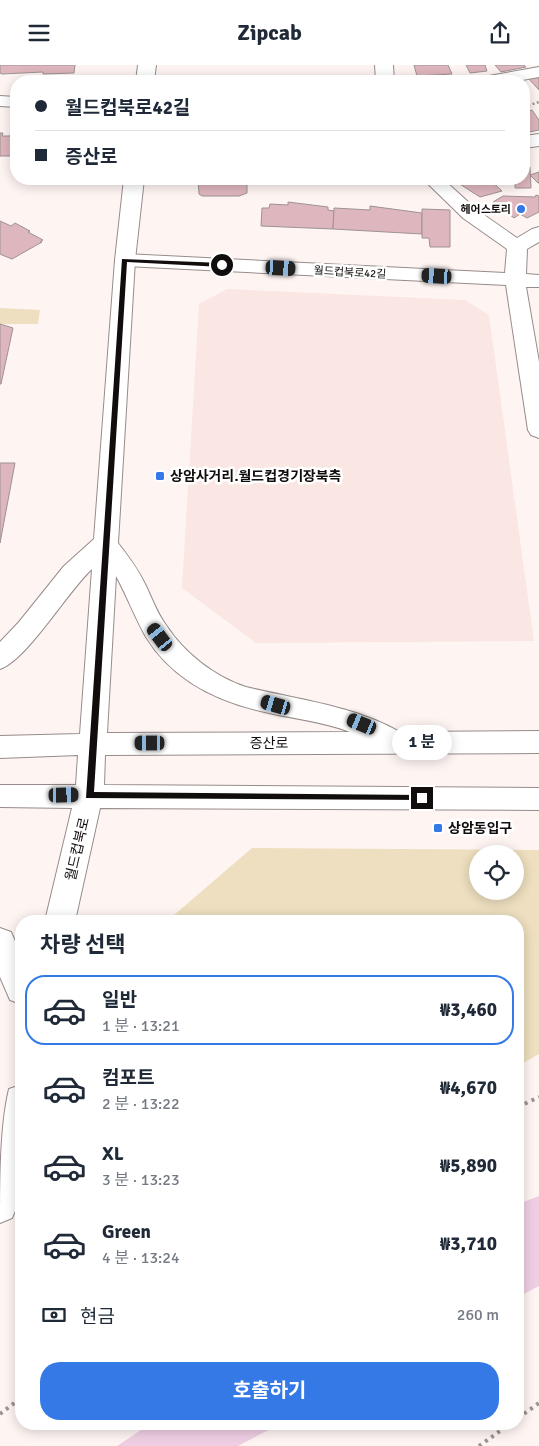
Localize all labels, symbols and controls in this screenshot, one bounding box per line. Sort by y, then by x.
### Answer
icon: menu [25,19,53,47]
text: Zipcab [237,19,302,46]
icon: share [486,19,514,47]
text: 월드컵북로42길 [65,96,190,120]
text: 증산로 [65,145,117,169]
place label: 헤어스토리 [460,203,511,216]
marker: 헤어스토리 [515,203,527,215]
route start [211,254,233,276]
car [265,260,296,276]
street label: 월드컵북로42길 [313,264,387,281]
car [421,268,452,284]
place label: 상암사거리.월드컵경기장북측 [170,468,342,485]
marker: 상암사거리.월드컵경기장북측 [154,470,166,482]
car [144,621,175,653]
car [259,694,292,716]
car [345,711,378,737]
callout: 1 분 [392,725,452,761]
text: 1 분 [409,732,435,752]
street label: 증산로 [250,735,288,752]
car [135,736,165,751]
car [48,787,79,803]
route end [411,787,433,809]
street label: 월드컵북로 [62,816,93,882]
place label: 상암동입구 [448,820,513,837]
marker: 상암동입구 [432,822,444,834]
map controls [469,845,524,900]
button: locate [469,845,524,900]
text: 차량 선택 [40,931,126,958]
icon: car [42,988,87,1033]
text: 일반 [102,988,137,1012]
text: ₩3,460 [440,998,497,1022]
text: 1 분 · 13:21 [102,1016,180,1036]
icon: car [42,1066,87,1111]
text: 컴포트 [102,1066,154,1090]
text: ₩4,670 [440,1076,497,1100]
text: 2 분 · 13:22 [102,1094,180,1114]
text: XL [102,1142,124,1166]
icon: car [42,1144,87,1189]
text: ₩5,890 [440,1154,497,1178]
text: 3 분 · 13:23 [102,1170,180,1190]
text: Green [102,1220,151,1244]
icon: car [42,1222,87,1267]
text: ₩3,710 [440,1232,497,1256]
text: 4 분 · 13:24 [102,1248,180,1268]
icon: cash [40,1301,68,1329]
text: 현금 [80,1305,115,1329]
text: 260 m [457,1305,499,1325]
button: 호출하기 [40,1362,499,1420]

